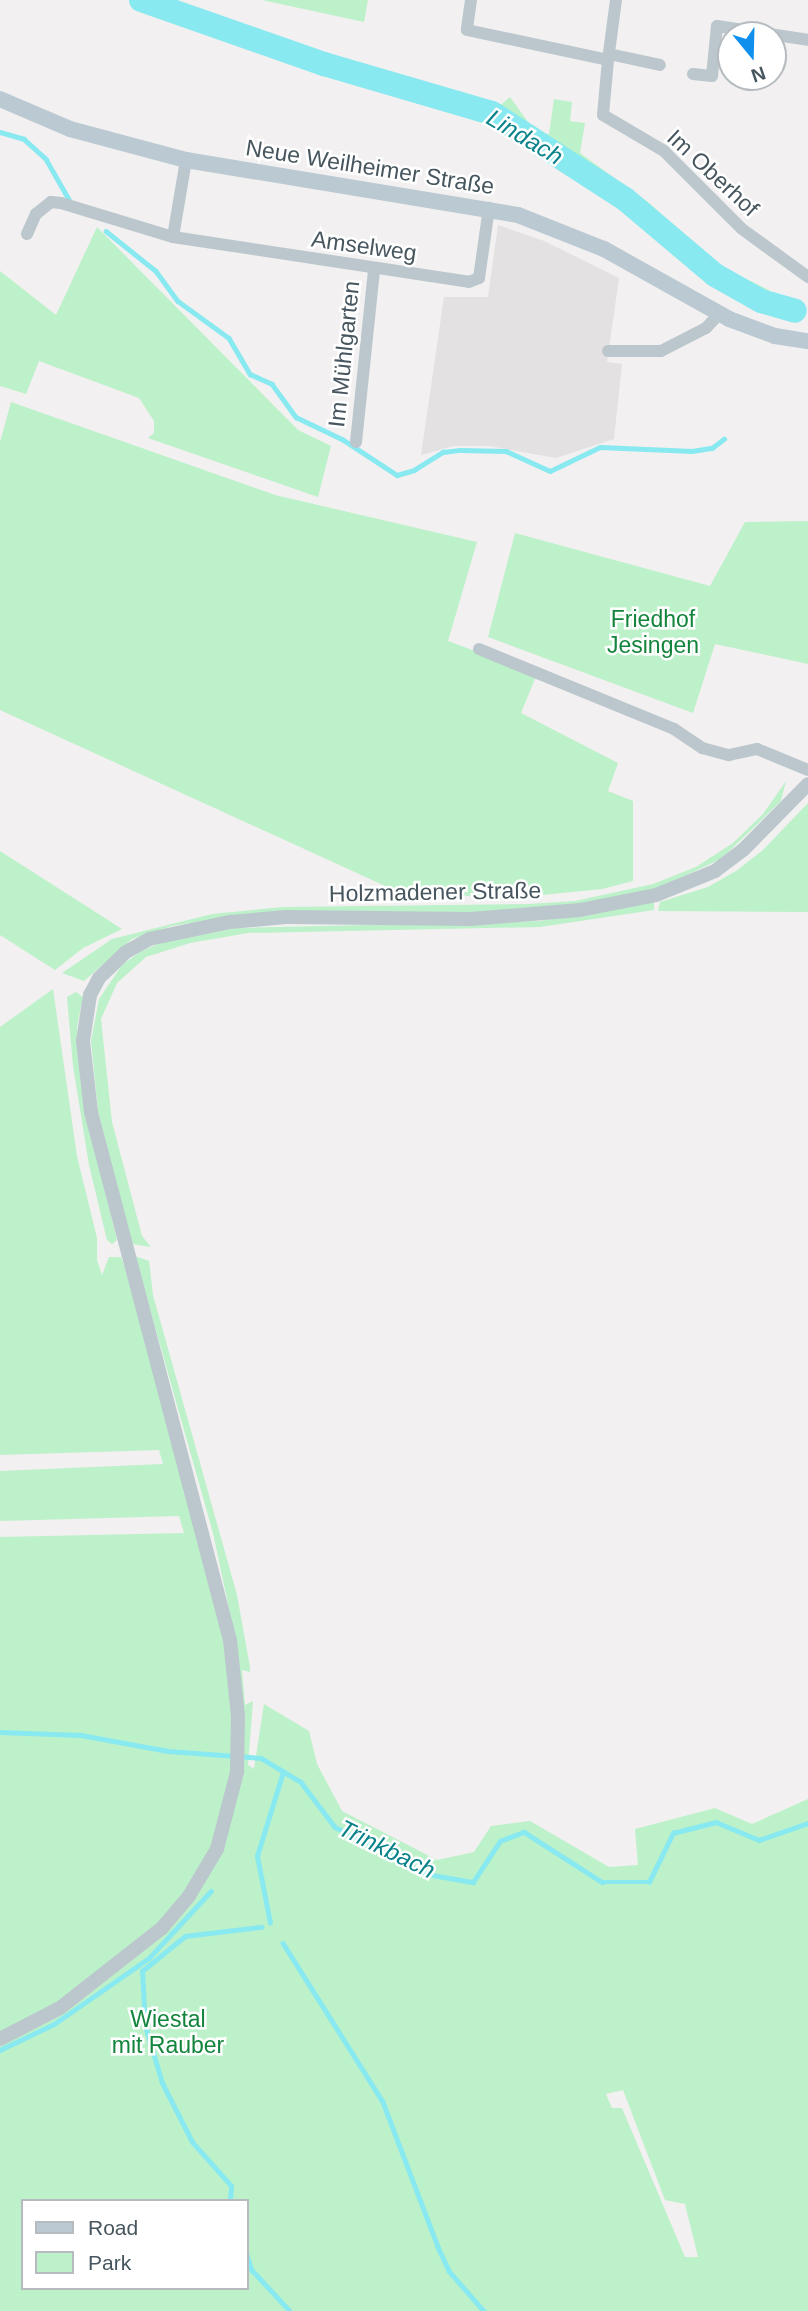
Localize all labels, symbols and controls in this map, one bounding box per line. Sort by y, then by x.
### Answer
north arrow [717,21,787,91]
text: N [748,62,768,87]
water label: Lindach [482,103,568,171]
street label: Im Oberhof [662,124,764,222]
street label: Neue Weilheimer Straße [244,134,496,200]
street label: Amselweg [310,225,418,267]
street label: Im Mühlgarten [323,279,365,429]
park label: Friedhof Jesingen [607,605,699,659]
street label: Holzmadener Straße [329,876,541,908]
water label: Trinkbach [334,1813,440,1885]
park label: Wiestal mit Rauber [112,2005,224,2059]
legend [21,2199,248,2290]
text: Road [88,2216,138,2239]
text: Park [88,2251,131,2274]

